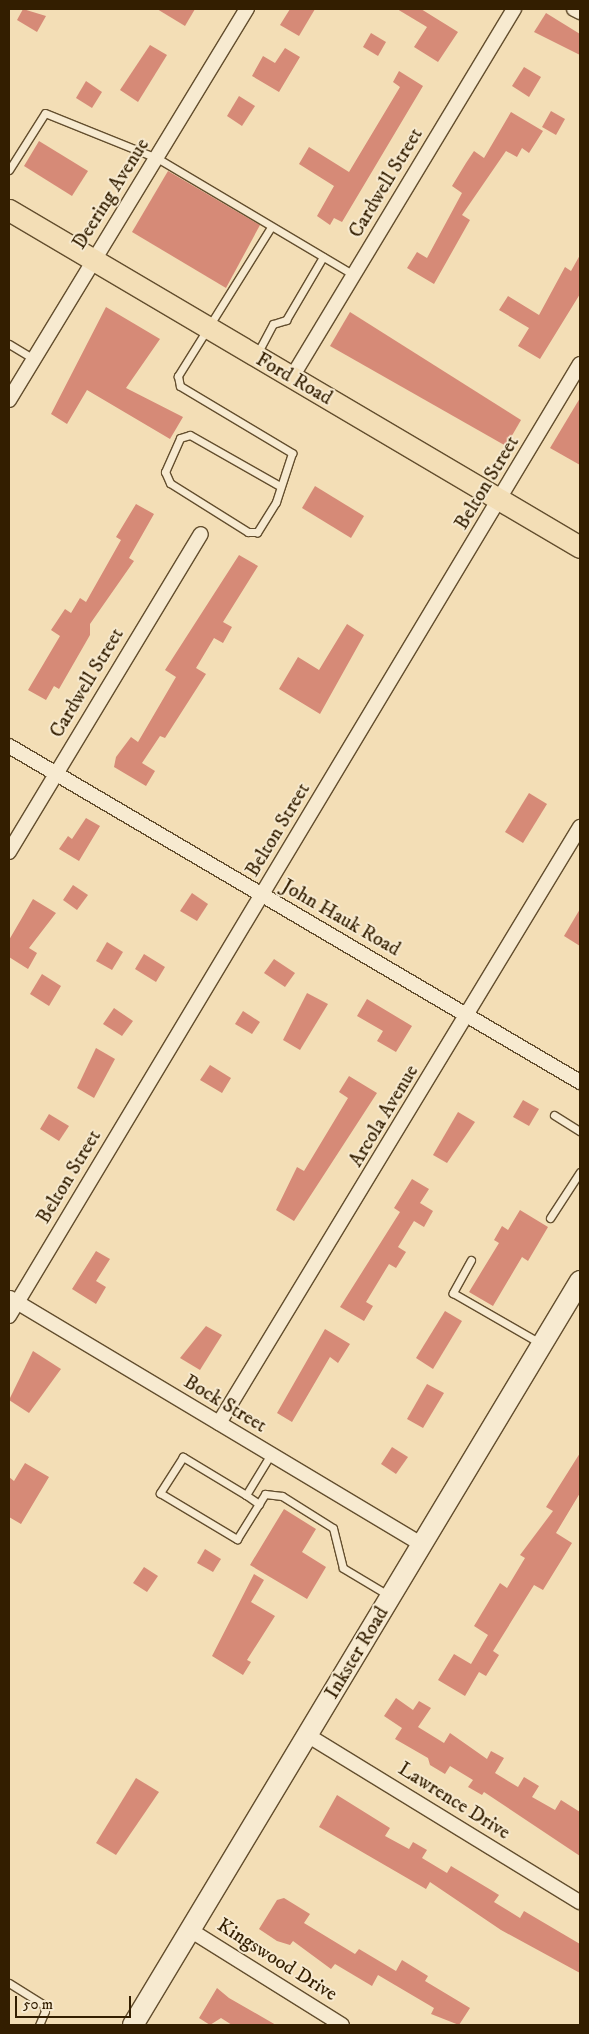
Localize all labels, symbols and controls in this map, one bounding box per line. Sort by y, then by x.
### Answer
street label: Cardwell Street [344,124,428,242]
street label: Deering Avenue [67,134,155,254]
street label: Ford Road [251,348,337,410]
street label: Belton Street [450,432,524,534]
street label: Cardwell Street [45,624,129,742]
street label: Belton Street [241,779,315,881]
street label: John Hauk Road [277,874,405,962]
street label: Arcola Avenue [344,1061,424,1171]
street label: Belton Street [32,1126,106,1228]
street label: Bock Street [179,1370,271,1438]
street label: Inkster Road [320,1603,394,1703]
street label: Lawrence Drive [394,1757,514,1845]
street label: Kingswood Drive [213,1914,341,2006]
scale bar [18,1986,134,2018]
text: 50 m [23,1995,53,2014]

